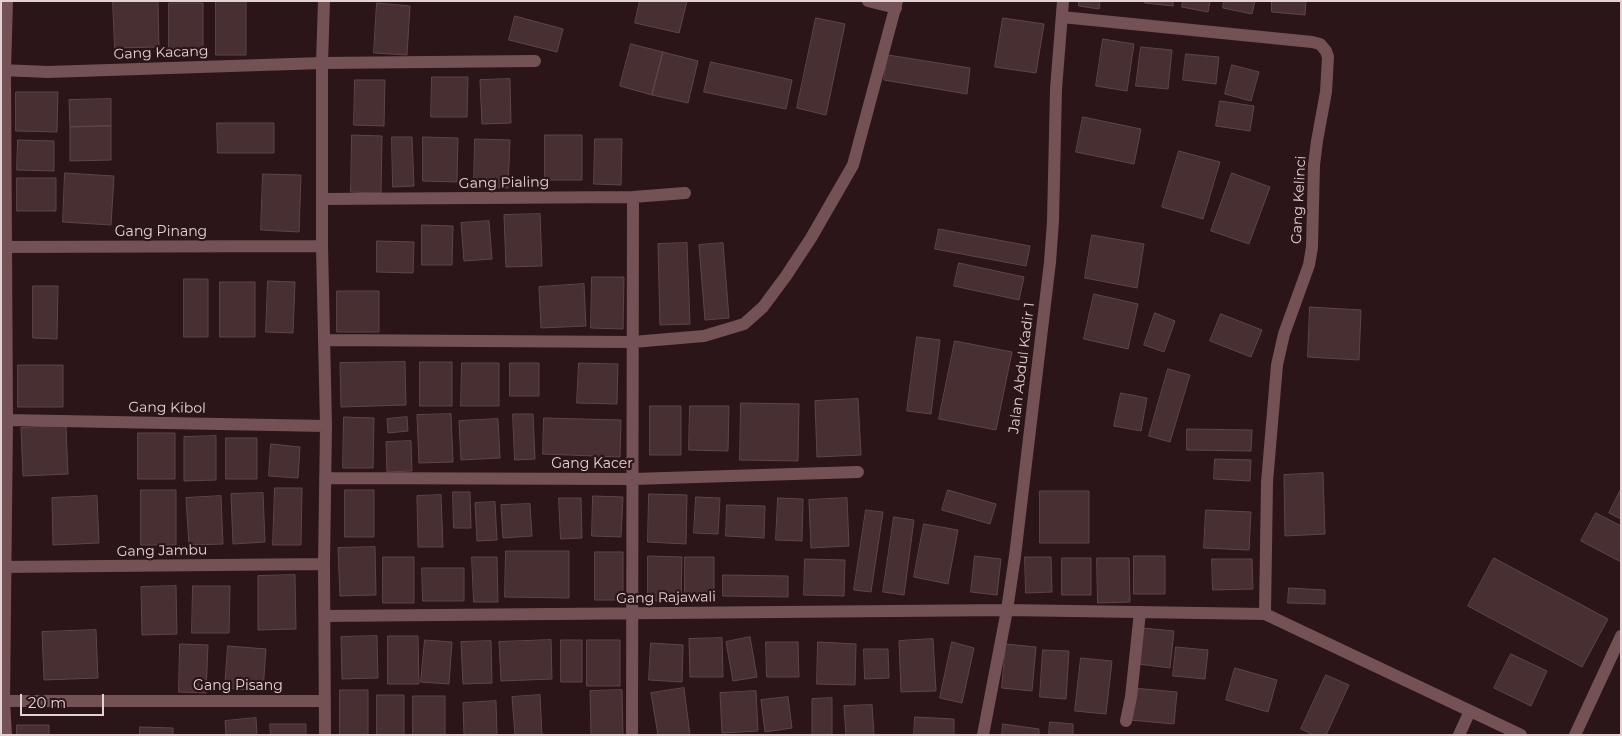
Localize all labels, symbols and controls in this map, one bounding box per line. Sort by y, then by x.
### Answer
street label: Gang Kacang [113,43,209,63]
street label: Gang Kelinci [1288,155,1310,245]
street label: Gang Pialing [459,174,549,192]
street label: Gang Pinang [115,224,207,240]
street label: Jalan Abdul Kadir 1 [1006,302,1038,434]
street label: Gang Kibol [128,399,206,417]
street label: Gang Kacer [551,456,633,472]
street label: Gang Jambu [116,542,208,560]
street label: Gang Rajawali [616,589,716,607]
street label: Gang Pisang [193,678,283,694]
scale bar [22,684,106,716]
text: 20 m [28,693,66,712]

